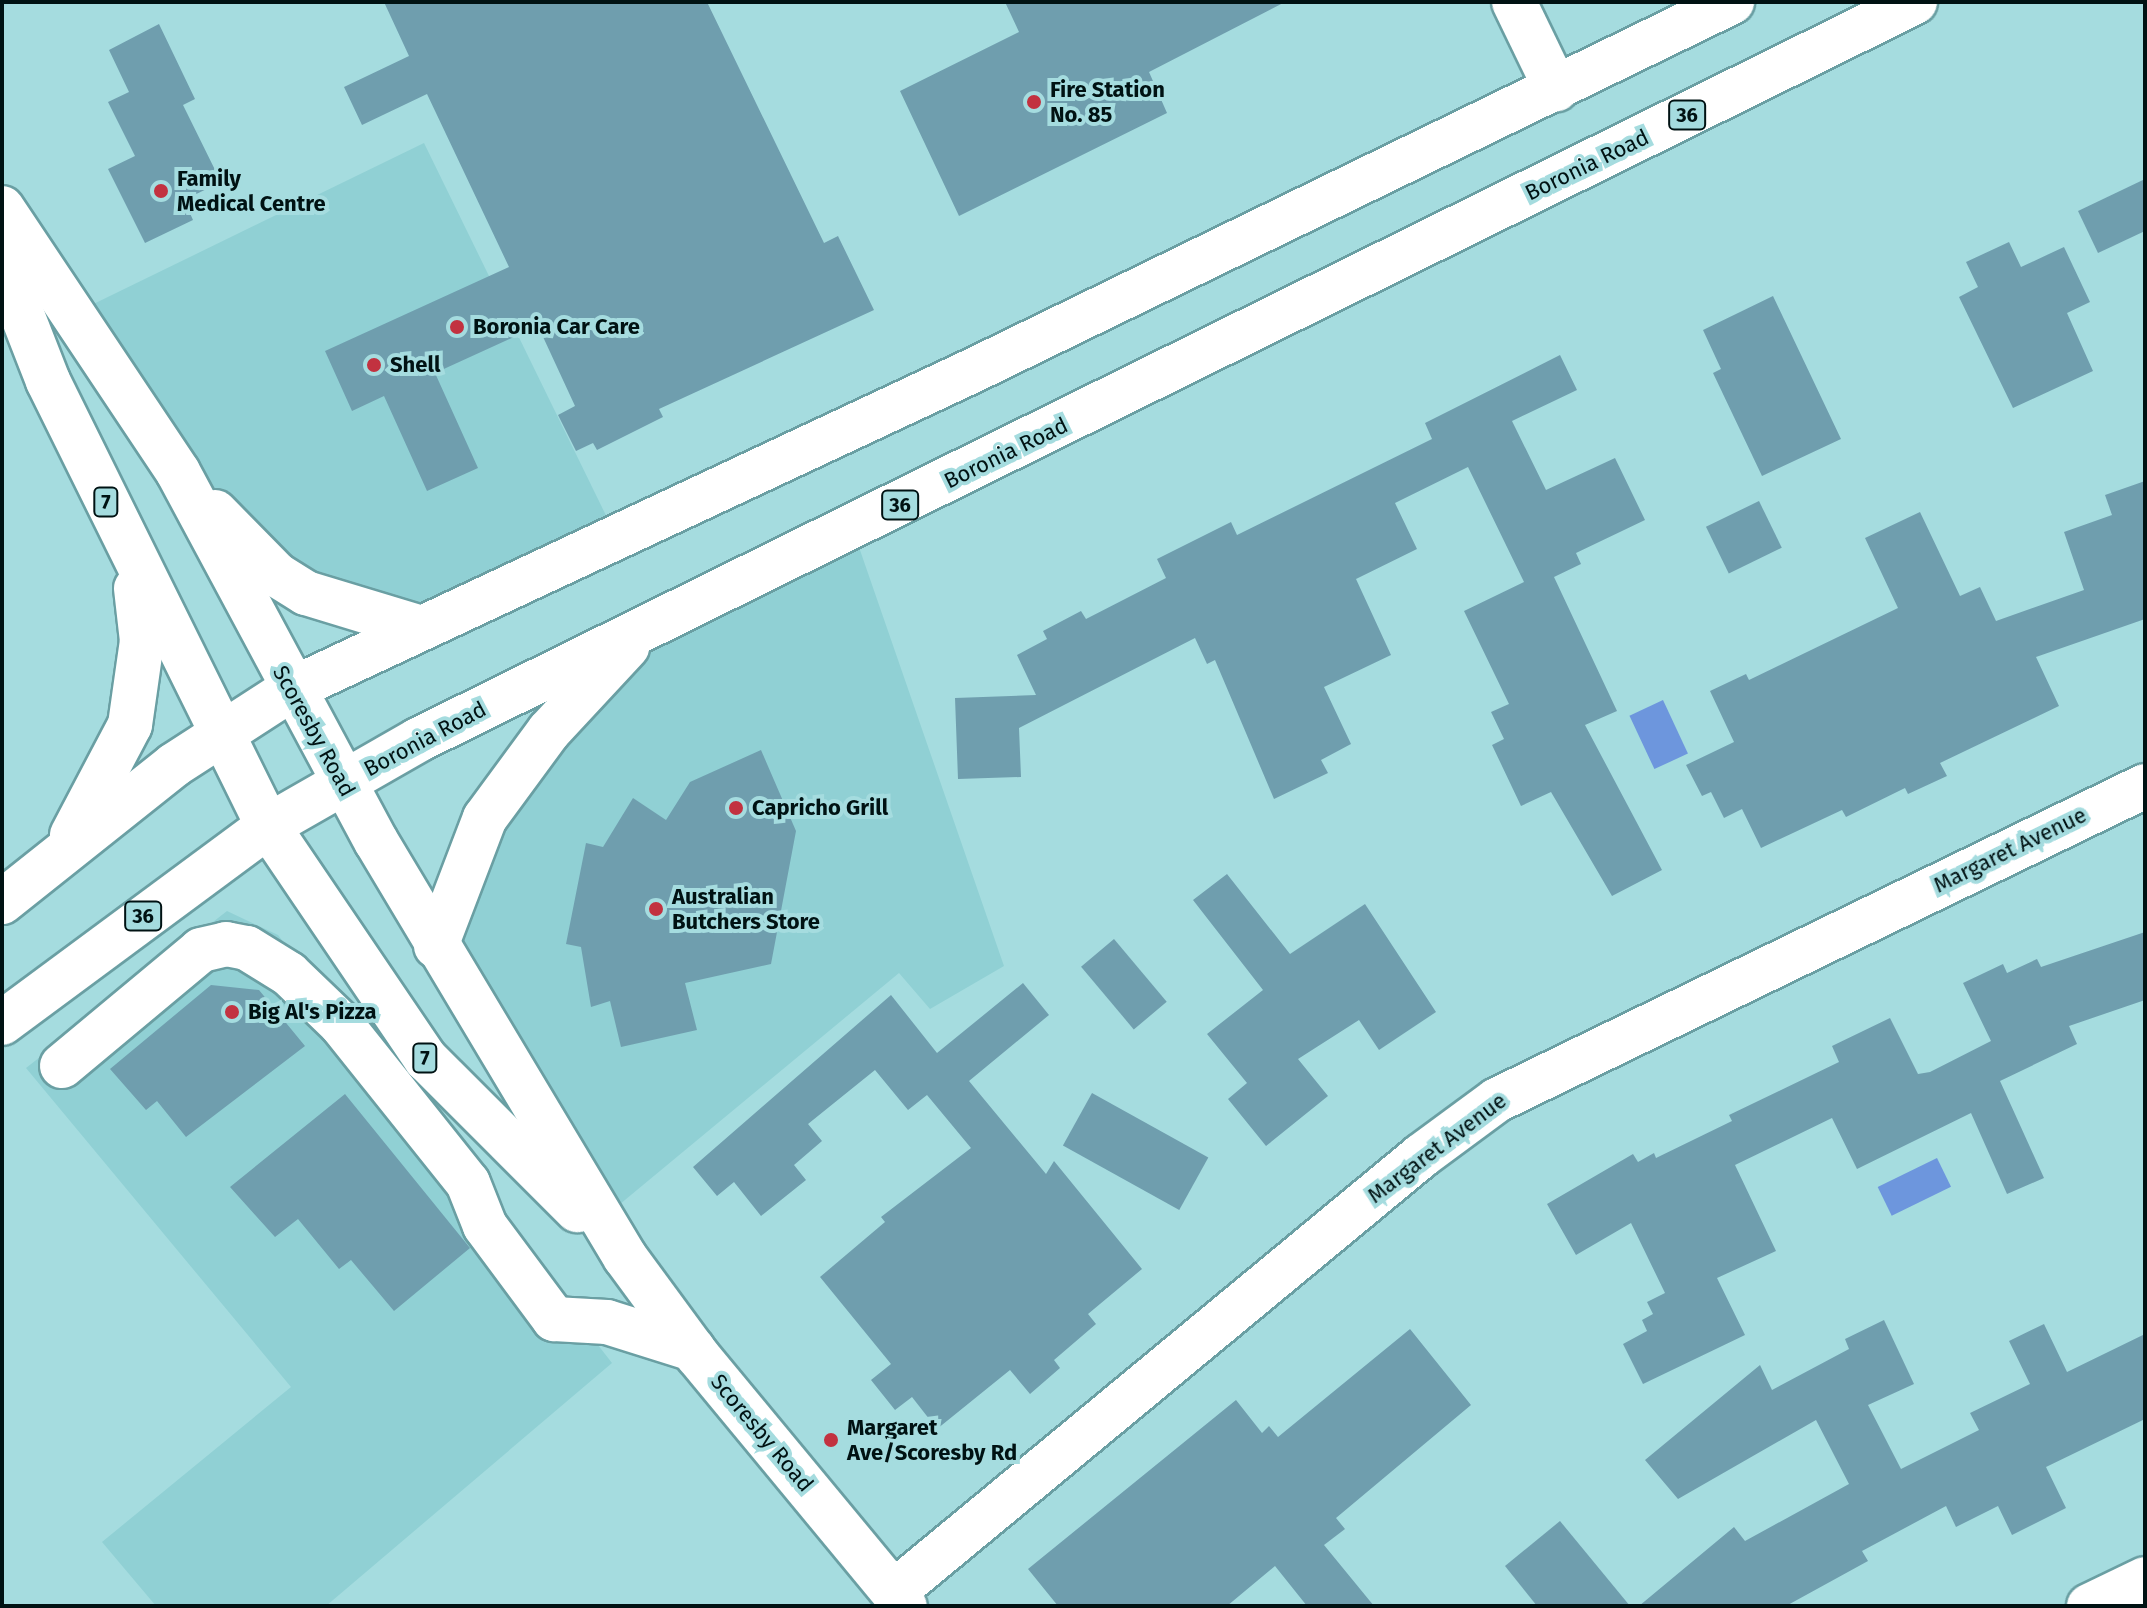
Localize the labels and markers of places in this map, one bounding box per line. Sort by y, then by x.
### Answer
place label: Fire Station No. 85 [1050,76,1165,128]
marker: Fire Station No. 85 [1025,93,1043,111]
place label: Family Medical Centre [177,165,326,216]
marker: Family Medical Centre [152,182,170,200]
place label: Boronia Car Care [473,314,640,340]
marker: Boronia Car Care [448,318,466,336]
place label: Shell [390,352,440,378]
marker: Shell [365,356,383,374]
place label: Capricho Grill [752,795,888,821]
marker: Capricho Grill [727,799,745,817]
place label: Australian Butchers Store [672,883,820,934]
marker: Australian Butchers Store [647,900,665,918]
place label: Big Al's Pizza [248,999,376,1025]
marker: Big Al's Pizza [223,1003,241,1021]
place label: Margaret Ave/Scoresby Rd [847,1414,1017,1466]
marker: Margaret Ave/Scoresby Rd [822,1431,840,1449]

